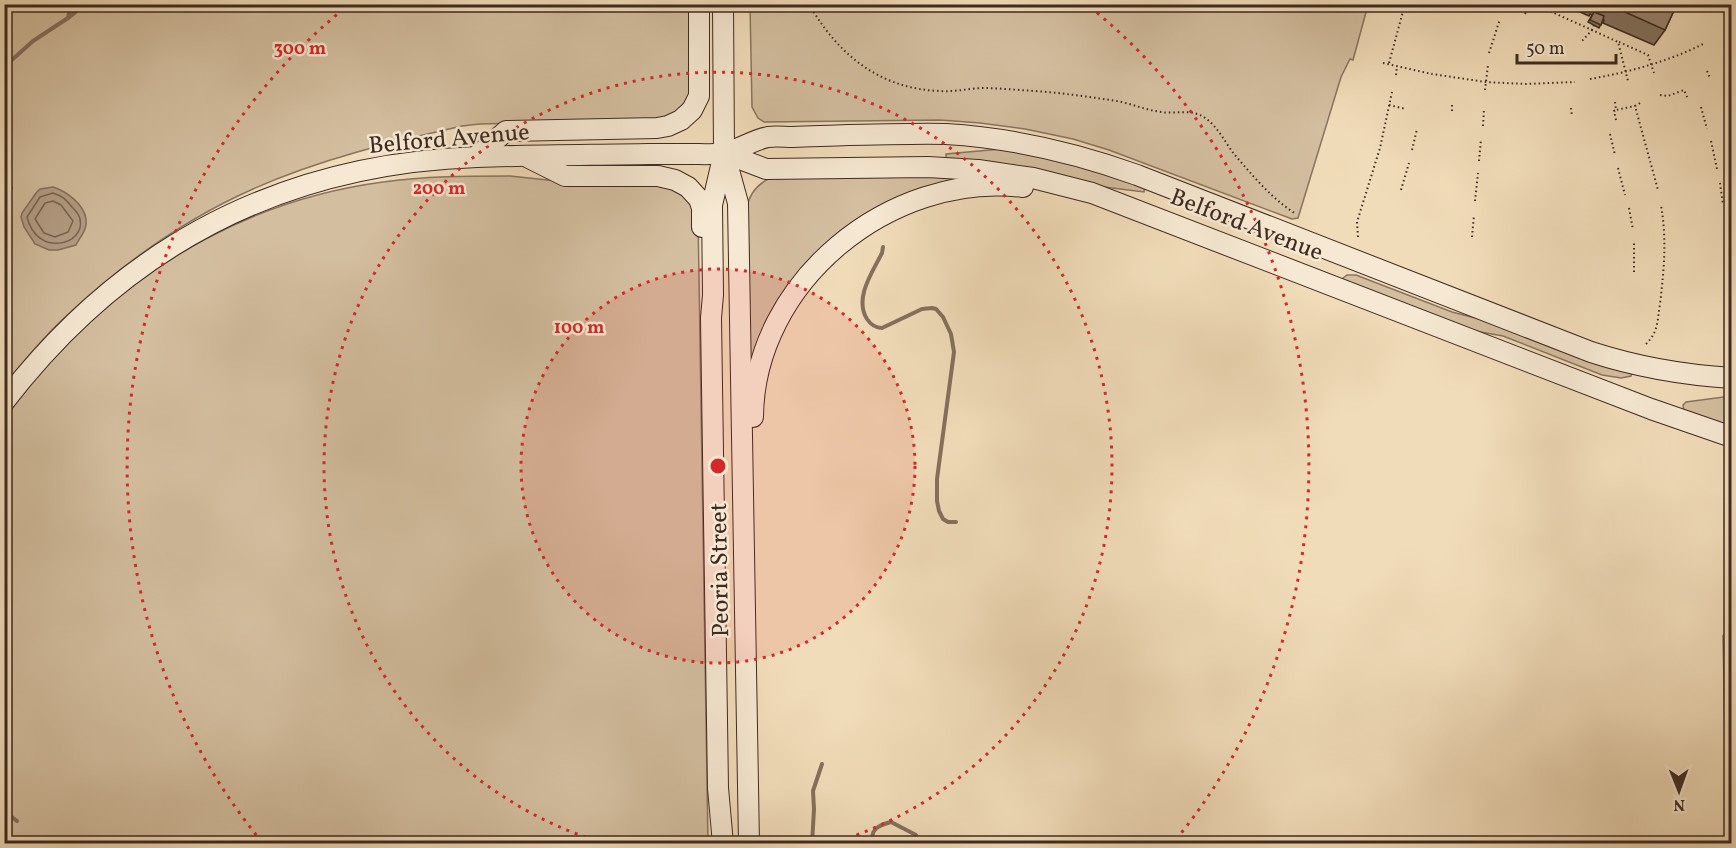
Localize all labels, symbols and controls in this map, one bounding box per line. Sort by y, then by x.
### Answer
scale bar [1517,27,1616,65]
text: 300 m [274,37,326,62]
text: 50 m [1526,37,1565,62]
street label: Belford Avenue [367,116,531,164]
text: 200 m [413,177,465,202]
street label: Belford Avenue [1165,181,1328,271]
text: 100 m [554,316,604,341]
centre of rings [708,456,728,476]
street label: Peoria Street [703,502,739,638]
north arrow [1649,761,1709,821]
text: N [1673,793,1685,815]

